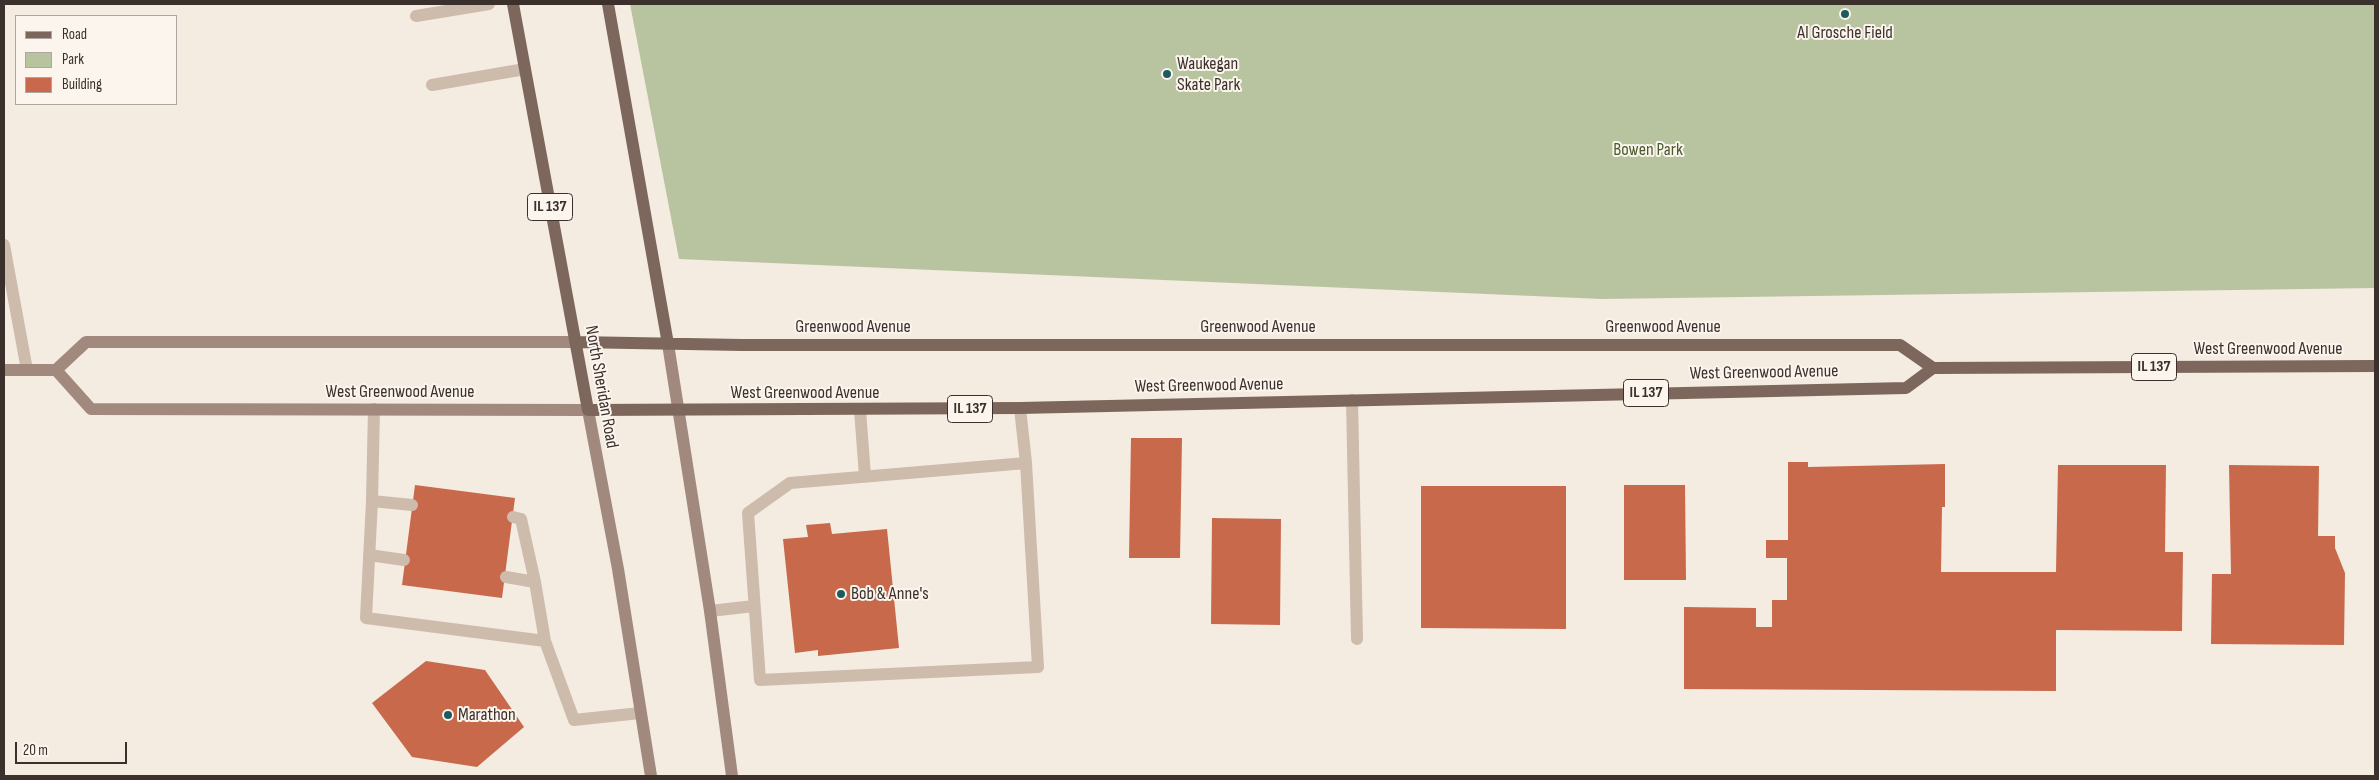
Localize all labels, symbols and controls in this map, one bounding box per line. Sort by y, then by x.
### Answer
marker: Al Grosche Field [1839,8,1851,20]
legend [15,15,178,105]
place label: Al Grosche Field [1797,22,1893,44]
text: Road [62,25,87,44]
text: Park [62,50,84,69]
place label: Waukegan Skate Park [1177,53,1240,96]
marker: Waukegan Skate Park [1161,68,1173,80]
text: Building [62,75,102,94]
park label: Bowen Park [1613,139,1683,161]
road number: IL 137 [528,193,572,220]
street label: Greenwood Avenue [795,316,911,338]
street label: Greenwood Avenue [1200,316,1316,338]
street label: Greenwood Avenue [1605,316,1721,338]
street label: North Sheridan Road [580,324,622,450]
street label: West Greenwood Avenue [2194,338,2342,360]
road number: IL 137 [2132,354,2176,381]
street label: West Greenwood Avenue [1689,361,1839,385]
street label: West Greenwood Avenue [1134,374,1284,398]
road number: IL 137 [1624,379,1668,406]
street label: West Greenwood Avenue [326,381,474,403]
street label: West Greenwood Avenue [731,382,879,404]
road number: IL 137 [948,396,992,422]
place label: Bob & Anne's [851,583,929,605]
marker: Bob & Anne's [835,588,847,600]
place label: Marathon [458,704,516,726]
marker: Marathon [442,709,454,721]
scale bar [18,732,130,764]
text: 20 m [23,741,48,760]

